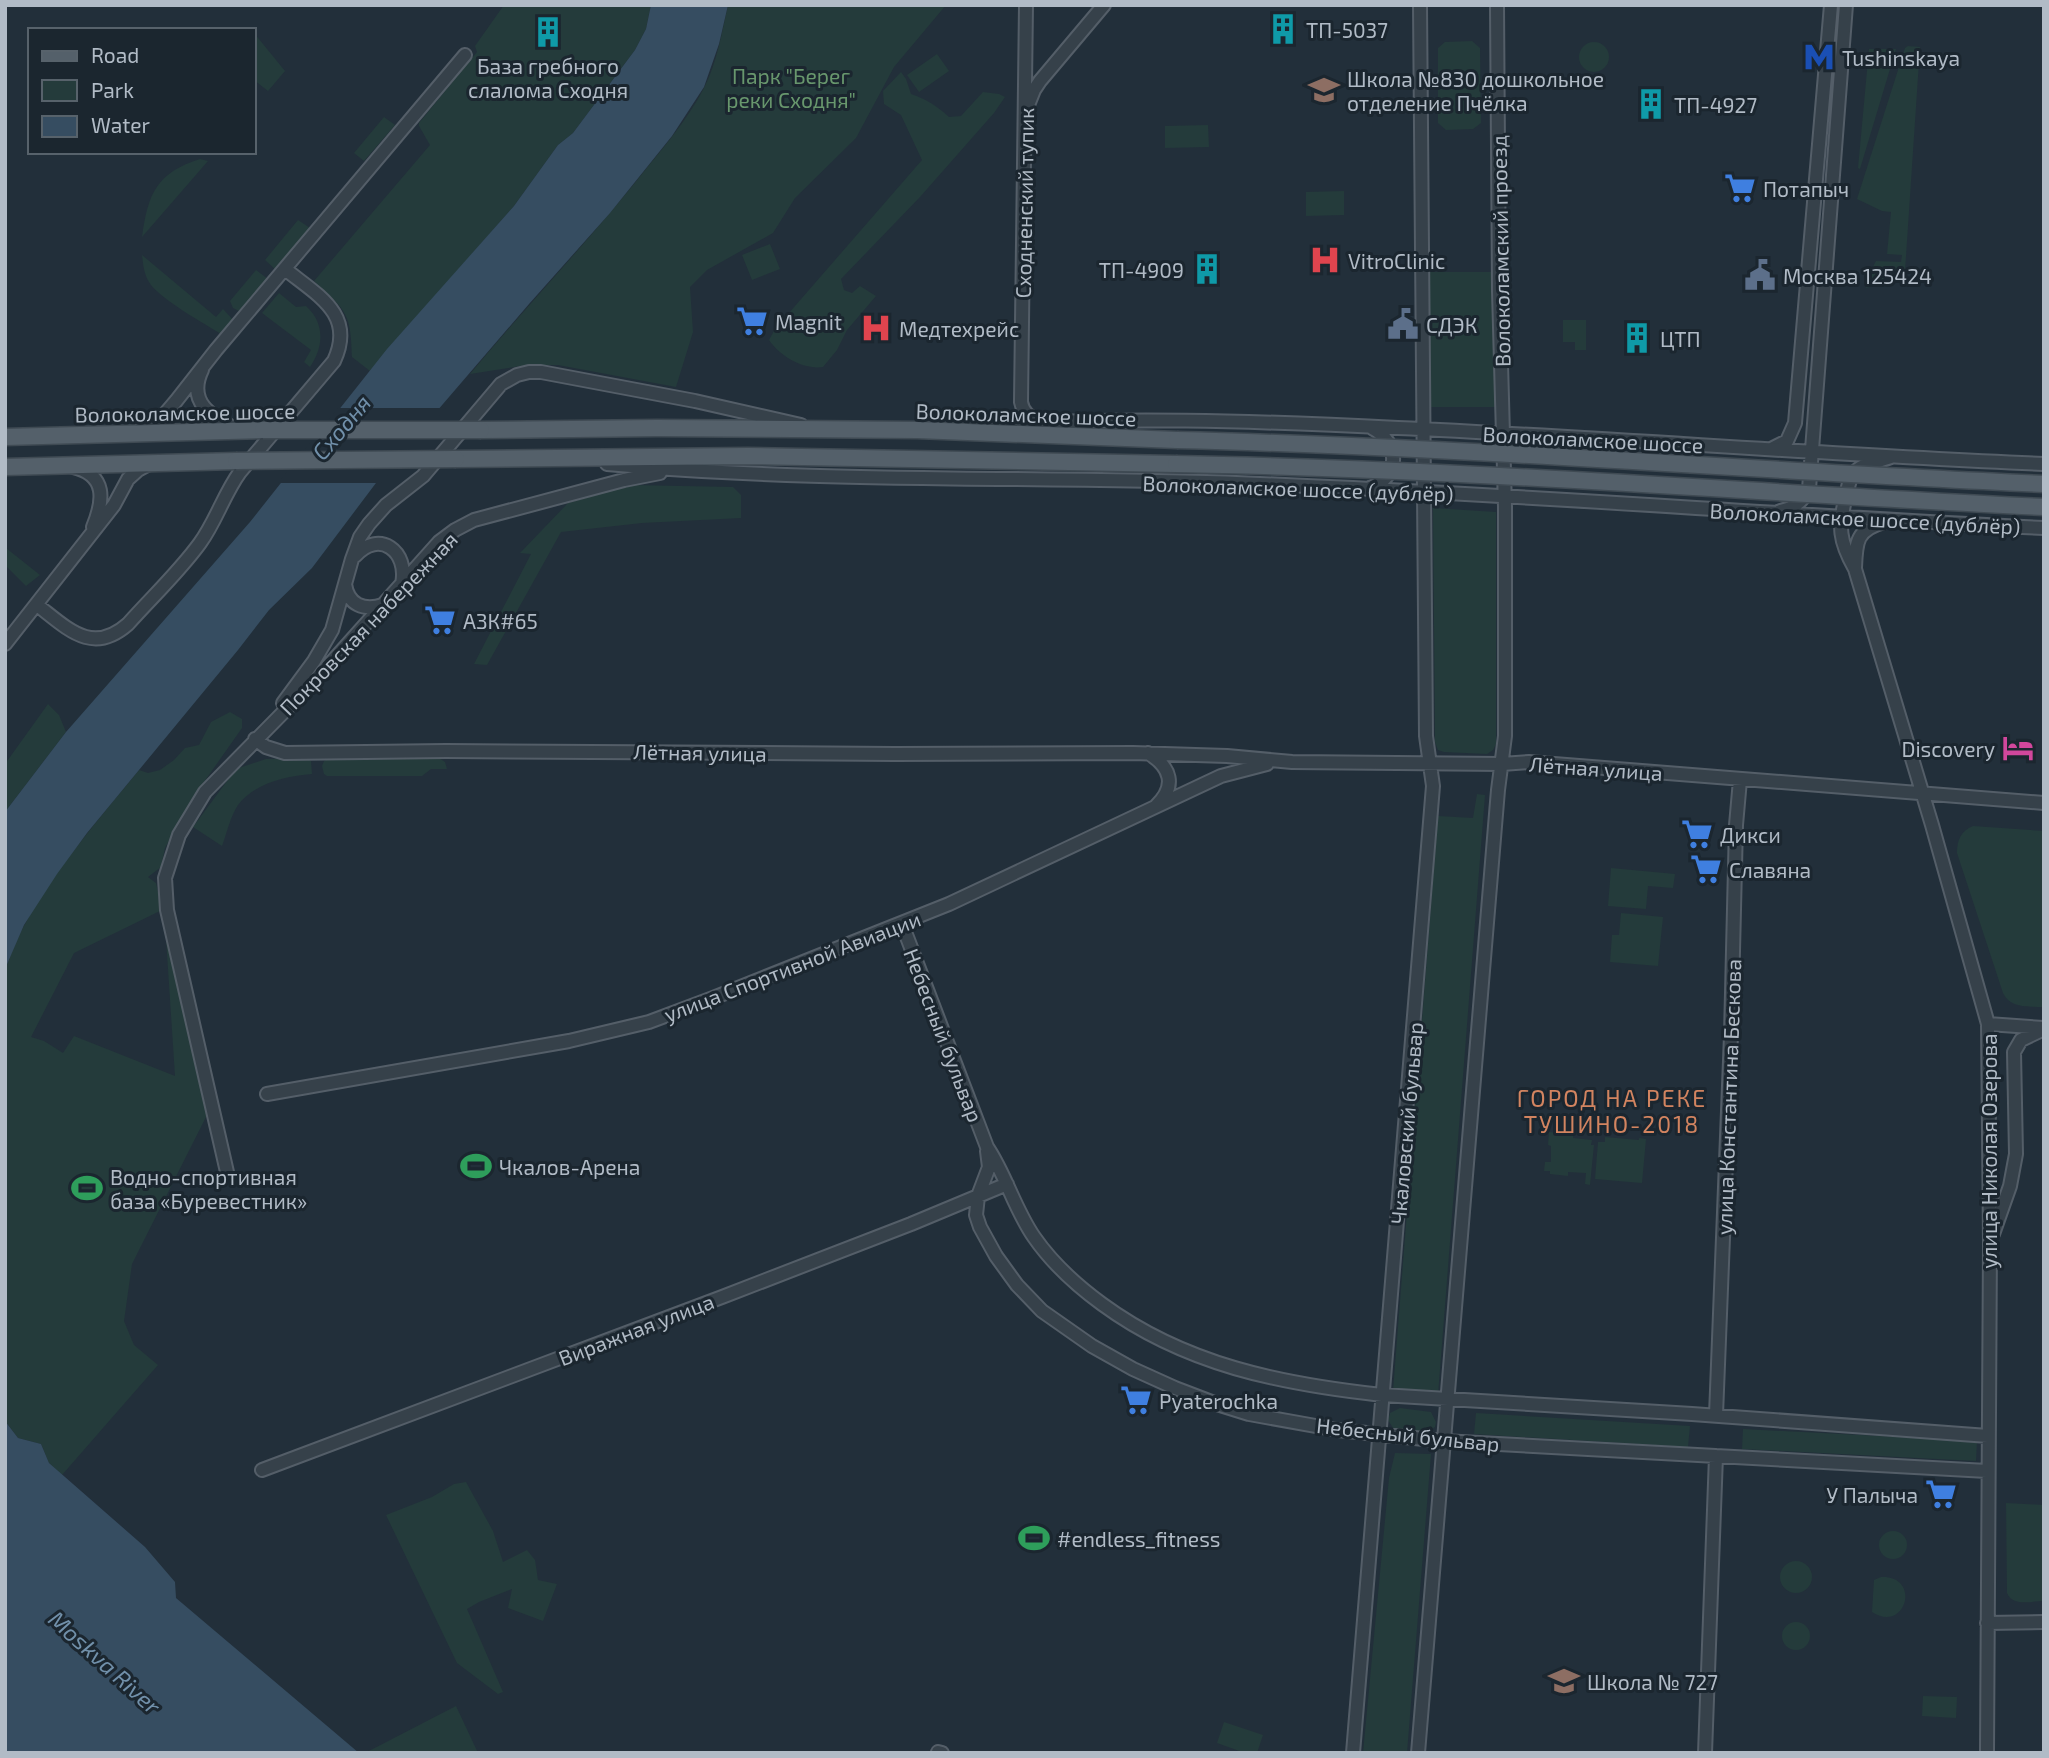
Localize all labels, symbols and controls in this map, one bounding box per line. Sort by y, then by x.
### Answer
building icon: ТП-5037 [1266,12,1300,46]
building icon: База гребного слалома Сходня [531,15,565,49]
place label: ТП-5037 [1306,17,1388,42]
legend [28,28,256,154]
metro station icon: Tushinskaya [1802,40,1836,74]
text: Road [91,42,139,67]
place label: Tushinskaya [1842,45,1960,70]
place label: База гребного слалома Сходня [468,53,628,102]
park label: Парк "Берег реки Сходня" [726,63,856,112]
place label: Школа №830 дошкольное отделение Пчёлка [1347,66,1604,115]
school or university icon: Школа №830 дошкольное отделение Пчёлка [1307,73,1341,107]
text: Park [91,77,134,102]
building icon: ТП-4927 [1634,87,1668,121]
place label: ТП-4927 [1674,92,1757,117]
street label: Сходненский тупик [1010,107,1039,299]
text: Water [91,112,150,137]
street label: Волоколамский проезд [1485,135,1515,367]
supermarket icon: Потапыч [1723,171,1757,205]
place label: Потапыч [1763,176,1849,201]
hospital icon: VitroClinic [1308,243,1342,277]
place label: VitroClinic [1348,248,1445,273]
building icon: ТП-4909 [1190,252,1224,286]
place label: ТП-4909 [1099,257,1184,282]
public building icon: Москва 125424 [1743,258,1777,292]
place label: Москва 125424 [1783,263,1932,288]
supermarket icon: Magnit [735,304,769,338]
public building icon: СДЭК [1386,307,1420,341]
place label: Magnit [775,309,842,334]
hospital icon: Медтехрейс [859,311,893,345]
place label: СДЭК [1426,312,1477,337]
place label: Медтехрейс [899,316,1019,341]
building icon: ЦТП [1620,321,1654,355]
place label: ЦТП [1660,326,1701,351]
water label: Сходня [306,389,376,465]
street label: Волоколамское шоссе [74,398,296,426]
street label: Волоколамское шоссе [915,398,1137,430]
street label: Волоколамское шоссе [1482,421,1704,457]
street label: Волоколамское шоссе (дублёр) [1142,470,1454,507]
street label: Волоколамское шоссе (дублёр) [1709,497,2021,540]
street label: Покровская набережная [274,526,462,720]
supermarket icon: АЗК#65 [423,603,457,637]
place label: АЗК#65 [463,608,538,633]
hotel icon: Discovery [2001,731,2035,765]
place label: Discovery [1901,736,1995,761]
street label: Лётная улица [633,738,767,767]
street label: Лётная улица [1529,751,1663,786]
supermarket icon: Дикси [1680,817,1714,851]
place label: Дикси [1720,822,1781,847]
supermarket icon: Славяна [1689,852,1723,886]
place label: Славяна [1729,857,1811,882]
street label: улица Спортивной Авиации [660,905,924,1027]
street label: Небесный бульвар [898,945,989,1126]
street label: улица Константина Бескова [1711,959,1746,1235]
street label: Чкаловский бульвар [1385,1021,1428,1225]
street label: улица Николая Озерова [1976,1033,2002,1269]
district label: ГОРОД НА РЕКЕ ТУШИНО-2018 [1517,1084,1707,1138]
sports icon: Чкалов-Арена [459,1149,493,1183]
place label: Чкалов-Арена [499,1154,640,1179]
place label: Водно-спортивная база «Буревестник» [110,1164,307,1214]
sports icon: Водно-спортивная база «Буревестник» [70,1171,104,1205]
street label: Виражная улица [555,1288,718,1371]
supermarket icon: Pyaterochka [1119,1383,1153,1417]
place label: Pyaterochka [1159,1388,1278,1413]
street label: Небесный бульвар [1315,1412,1501,1457]
supermarket icon: У Палыча [1924,1477,1958,1511]
place label: У Палыча [1826,1482,1918,1507]
sports icon: #endless_fitness [1017,1521,1051,1555]
place label: #endless_fitness [1057,1526,1220,1551]
water label: Moskva River [43,1604,167,1720]
school or university icon: Школа № 727 [1547,1664,1581,1698]
place label: Школа № 727 [1587,1669,1718,1694]

